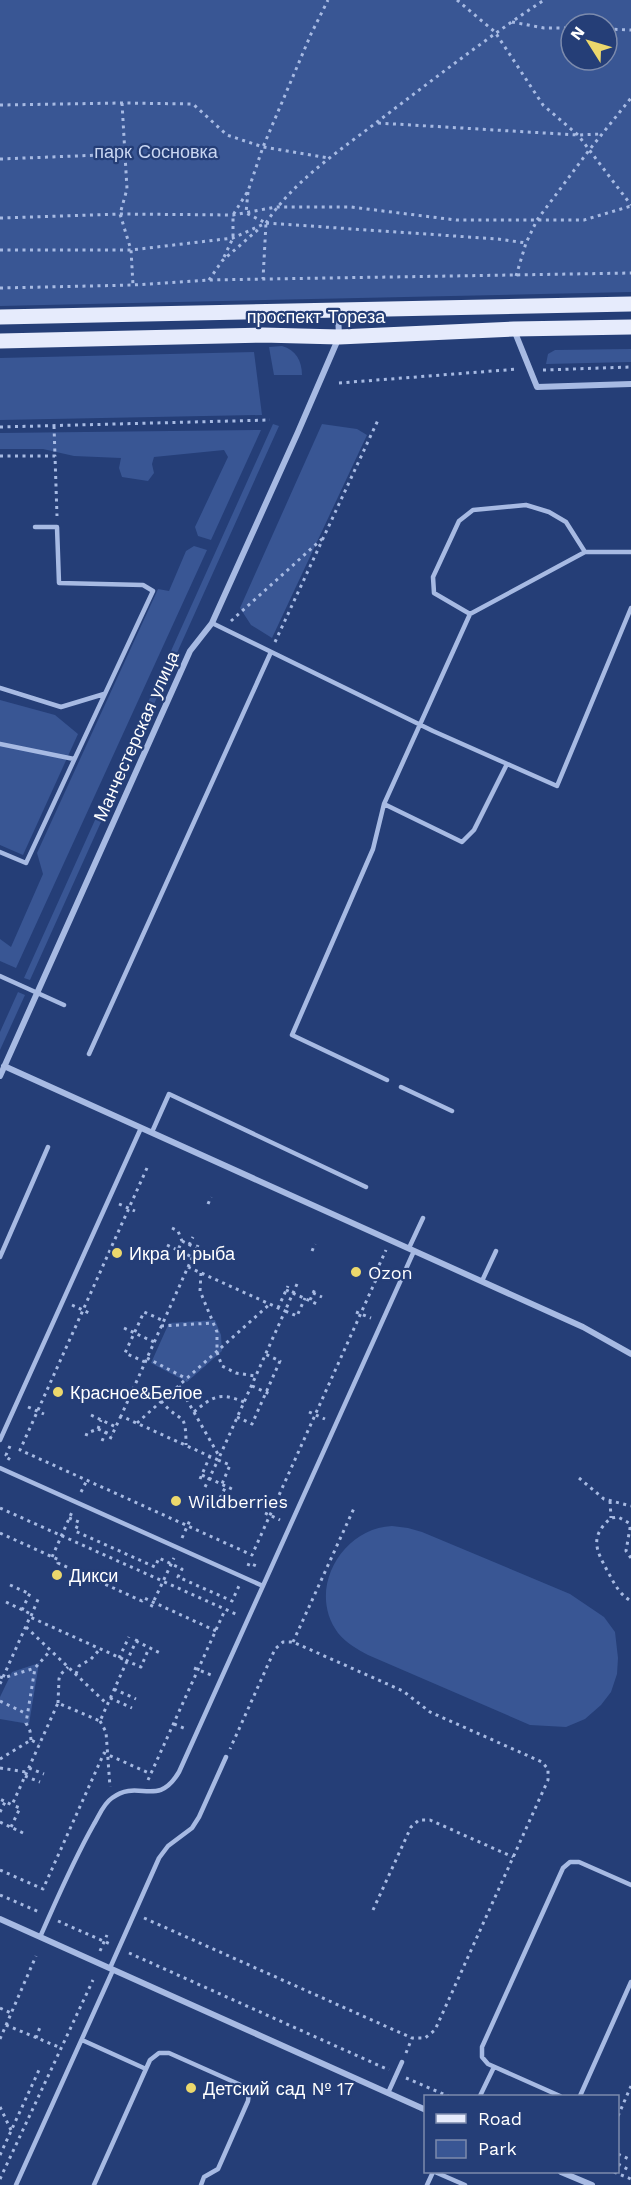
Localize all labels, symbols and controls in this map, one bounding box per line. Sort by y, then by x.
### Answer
north arrow [559,12,619,72]
text: N [566,23,589,44]
park label: парк Сосновка [94,141,219,162]
street label: проспект Тореза [247,306,386,327]
street label: Манчестерская улица [89,647,183,824]
place label: Икра и рыба [129,1243,236,1264]
marker: Икра и рыба [110,1246,124,1260]
place label: Ozon [368,1262,413,1283]
marker: Ozon [349,1265,363,1279]
place label: Красное&Белое [70,1382,203,1403]
marker: Красное&Белое [51,1385,65,1399]
place label: Wildberries [188,1491,288,1512]
marker: Wildberries [169,1494,183,1508]
place label: Дикси [69,1565,118,1586]
marker: Дикси [50,1568,64,1582]
place label: Детский сад № 17 [203,2078,354,2099]
marker: Детский сад № 17 [184,2081,198,2095]
legend [424,2095,619,2173]
text: Road [478,2108,522,2129]
text: Park [478,2138,517,2159]

